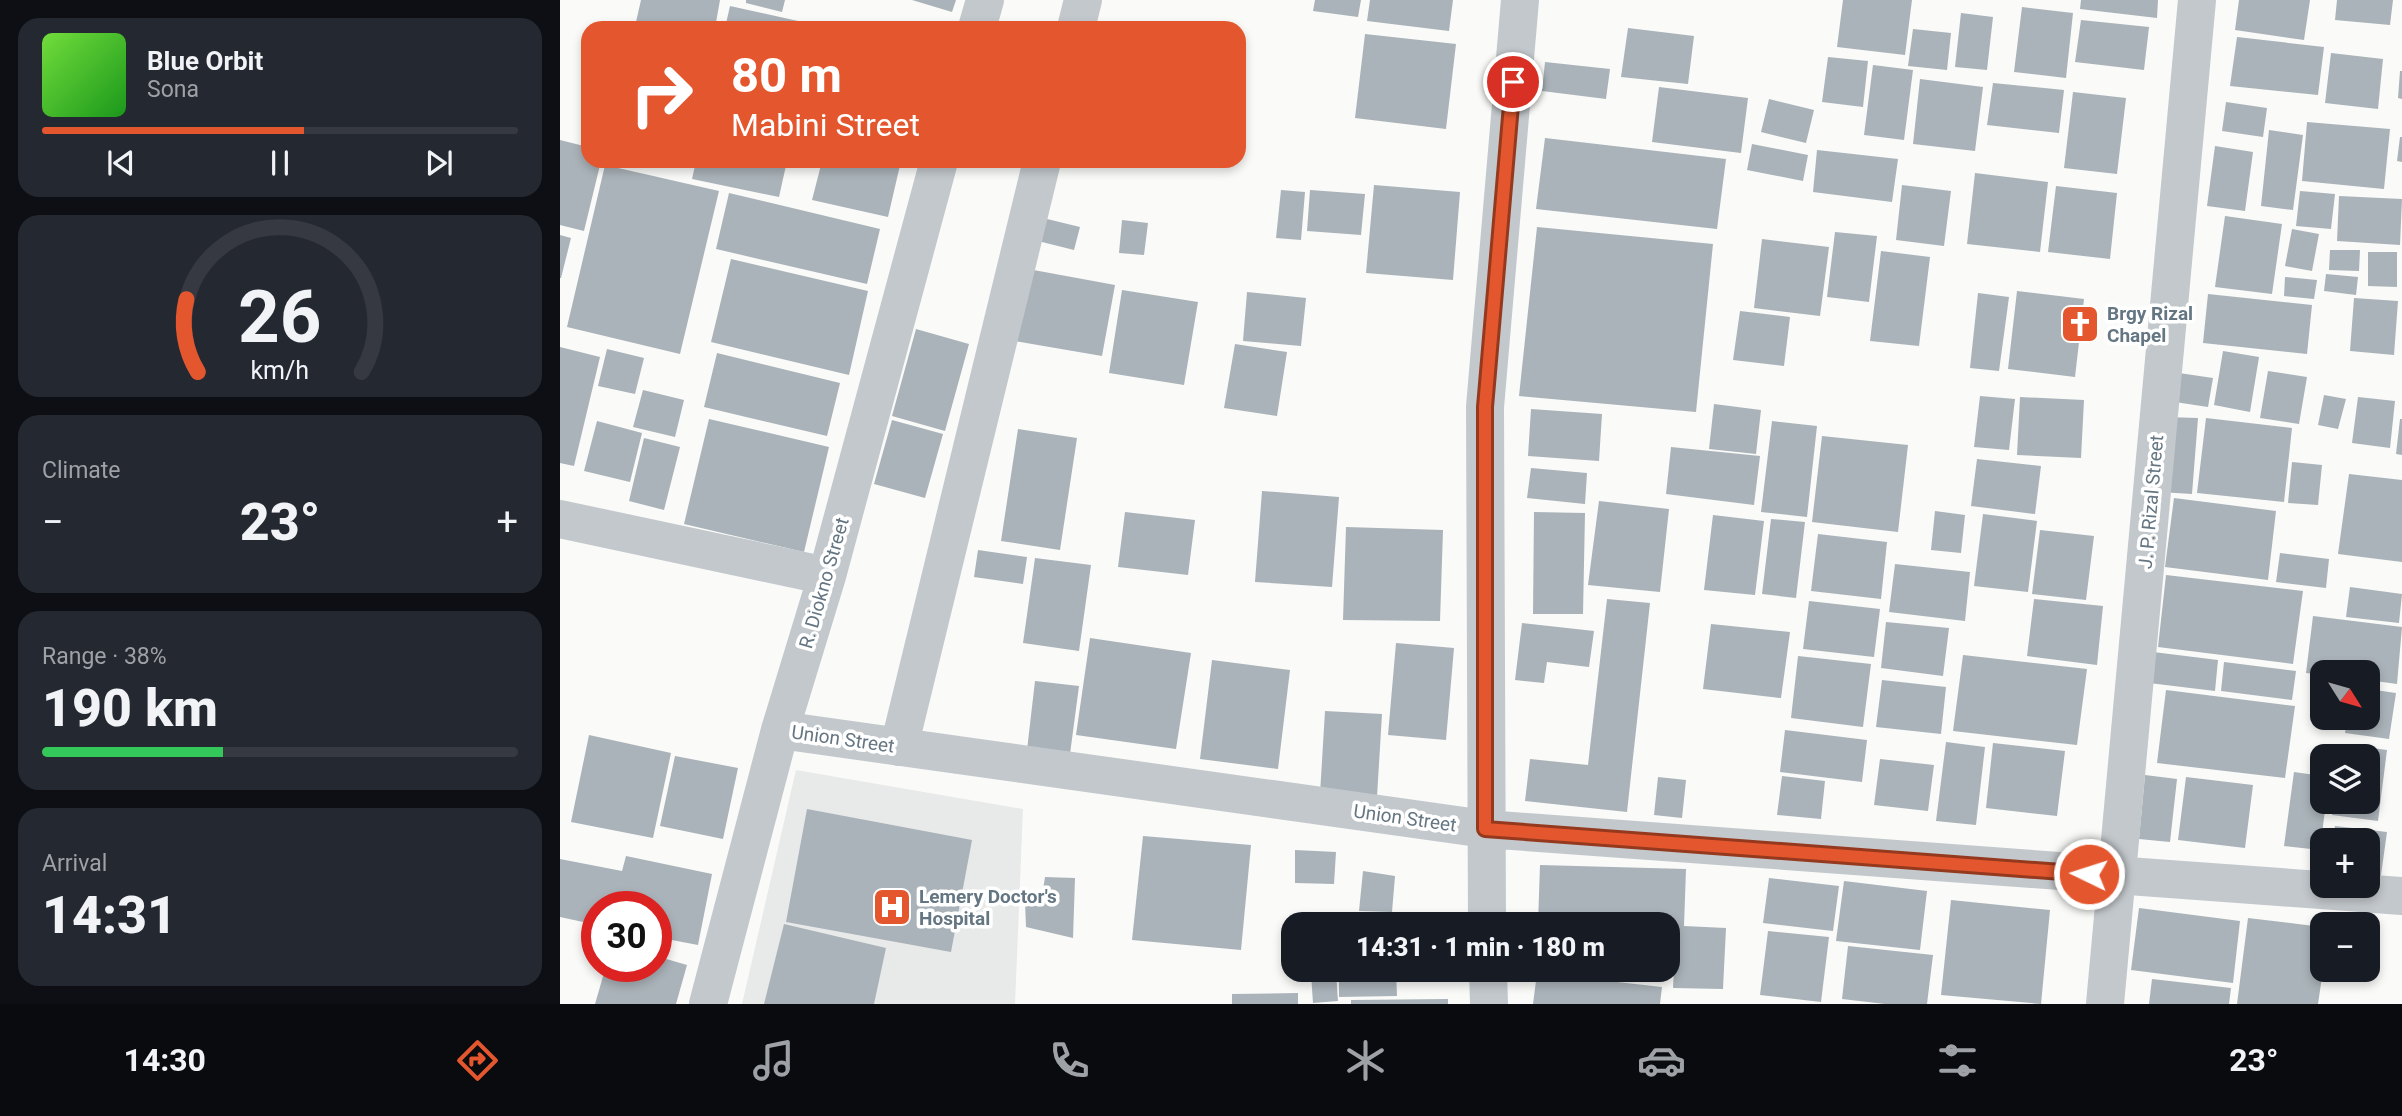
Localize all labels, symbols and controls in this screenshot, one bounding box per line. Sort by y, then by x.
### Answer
text: Blue Orbit [147,46,263,76]
text: 80 m [731,47,842,104]
icon: right [616,49,707,140]
pin [1483,52,1543,112]
icon: arrive [1494,63,1532,101]
text: Sona [147,76,199,103]
text: Mabini Street [731,106,920,144]
icon: previous [102,144,140,182]
icon: pause [261,144,299,182]
icon: next [420,144,458,182]
text: 26 [238,274,322,360]
place label: Brgy Rizal Chapel [2107,302,2193,347]
church icon: Brgy Rizal Chapel [2059,303,2101,345]
text: km/h [251,355,309,384]
street label: J. P. Rizal Street [2134,434,2168,570]
text: Climate [42,457,121,484]
text: 23° [240,492,320,553]
text: − [42,500,64,544]
text: + [496,500,518,544]
street label: R. Diokno Street [794,515,854,651]
text: Range · 38% [42,643,167,670]
north arrow [2310,660,2380,730]
map controls [2310,660,2380,982]
text: 190 km [42,678,218,739]
street label: Union Street [790,720,896,758]
button: layers [2310,744,2380,814]
street label: Union Street [1352,799,1458,837]
button: + [2310,828,2380,898]
position arrow [2052,837,2126,911]
text: Arrival [42,850,107,877]
text: 14:31 [42,885,177,946]
place label: Lemery Doctor's Hospital [919,885,1057,930]
hospital icon: Lemery Doctor's Hospital [871,886,913,928]
speed limit sign: 30 [581,891,672,982]
button: − [2310,912,2380,982]
text: 14:31 · 1 min · 180 m [1356,932,1605,962]
icon: directions [453,1036,502,1085]
icon: music [749,1036,798,1085]
icon: phone [1045,1036,1094,1085]
icon: climate [1341,1036,1390,1085]
icon: car [1637,1036,1686,1085]
icon: filters [1933,1036,1982,1085]
text: 14:30 [124,1041,206,1079]
text: 23° [2229,1041,2278,1079]

